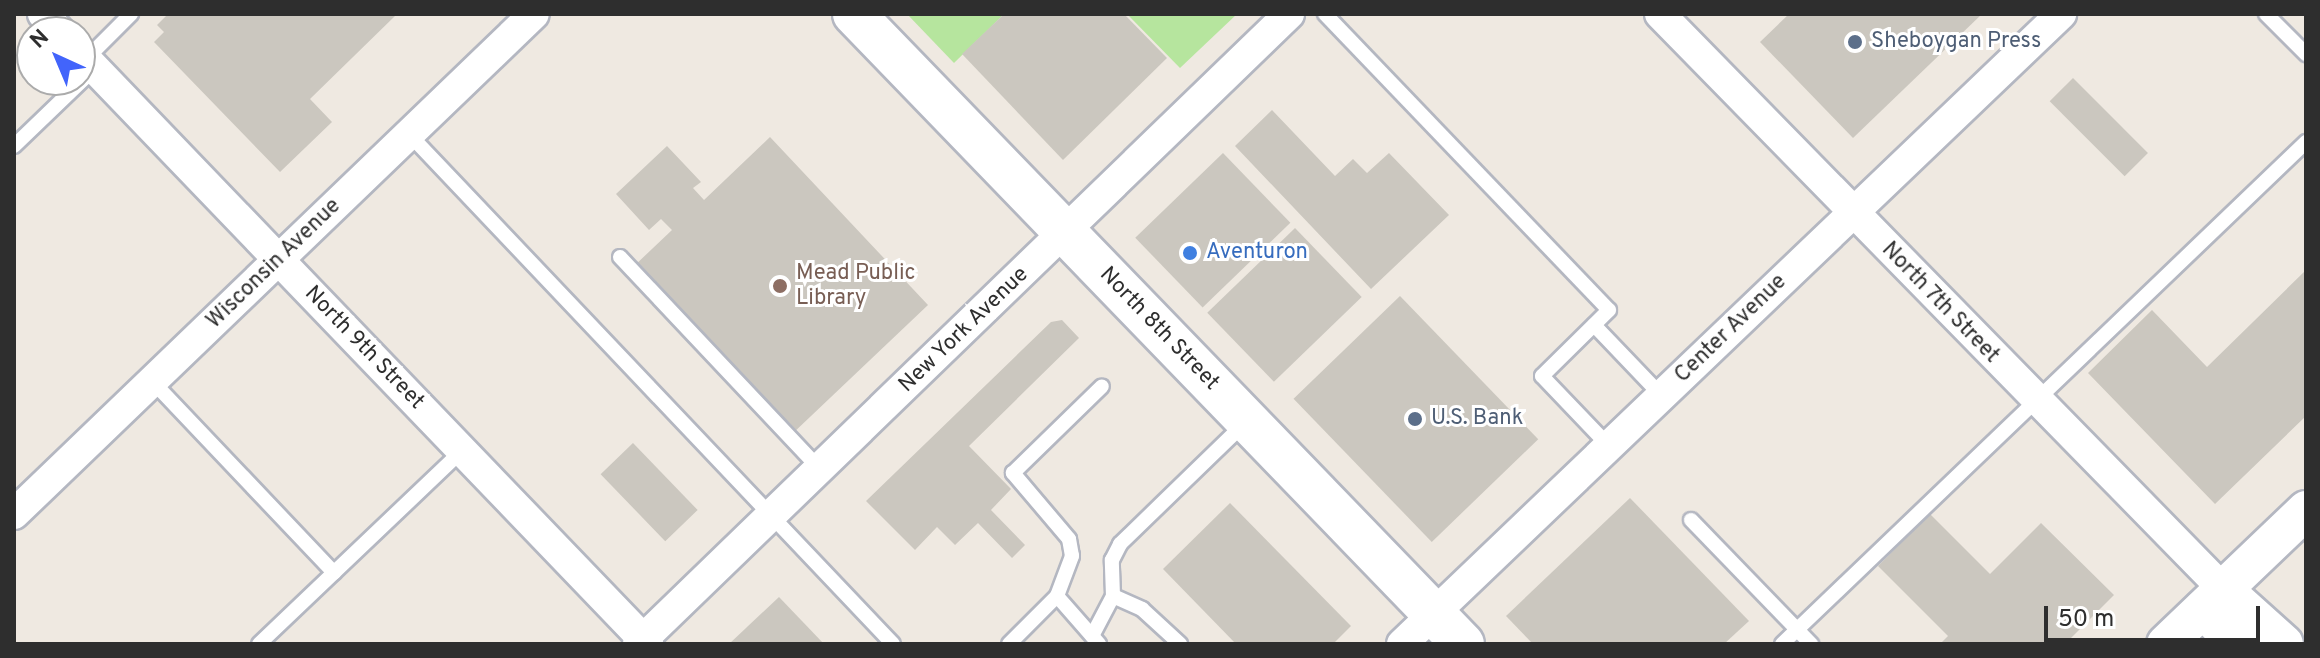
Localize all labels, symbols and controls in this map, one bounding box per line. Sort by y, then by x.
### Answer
north arrow [16,16,96,96]
text: N [25,25,55,55]
place label: Sheboygan Press [1871,29,2041,55]
marker: Sheboygan Press [1846,33,1864,51]
street label: Wisconsin Avenue [201,193,347,335]
street label: North 7th Street [1875,237,2005,369]
place label: Aventuron [1206,240,1308,266]
marker: Aventuron [1181,244,1199,262]
place label: Mead Public Library [796,260,916,312]
street label: New York Avenue [893,261,1035,399]
street label: North 8th Street [1094,262,1224,396]
street label: Center Avenue [1669,269,1793,389]
marker: Mead Public Library [771,277,789,295]
street label: North 9th Street [299,281,429,415]
place label: U.S. Bank [1431,406,1523,432]
marker: U.S. Bank [1406,410,1424,428]
scale bar [2048,590,2264,640]
text: 50 m [2058,605,2114,635]

